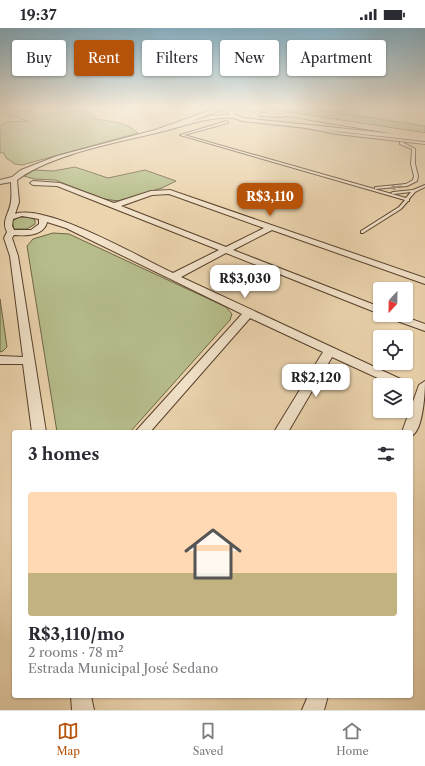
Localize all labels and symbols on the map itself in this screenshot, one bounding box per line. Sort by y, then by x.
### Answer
pin: R$3,110 [233,183,307,217]
one-way arrow [390,183,402,190]
pin: R$3,030 [208,265,282,299]
north arrow [373,282,413,322]
pin: R$2,120 [279,364,353,398]

